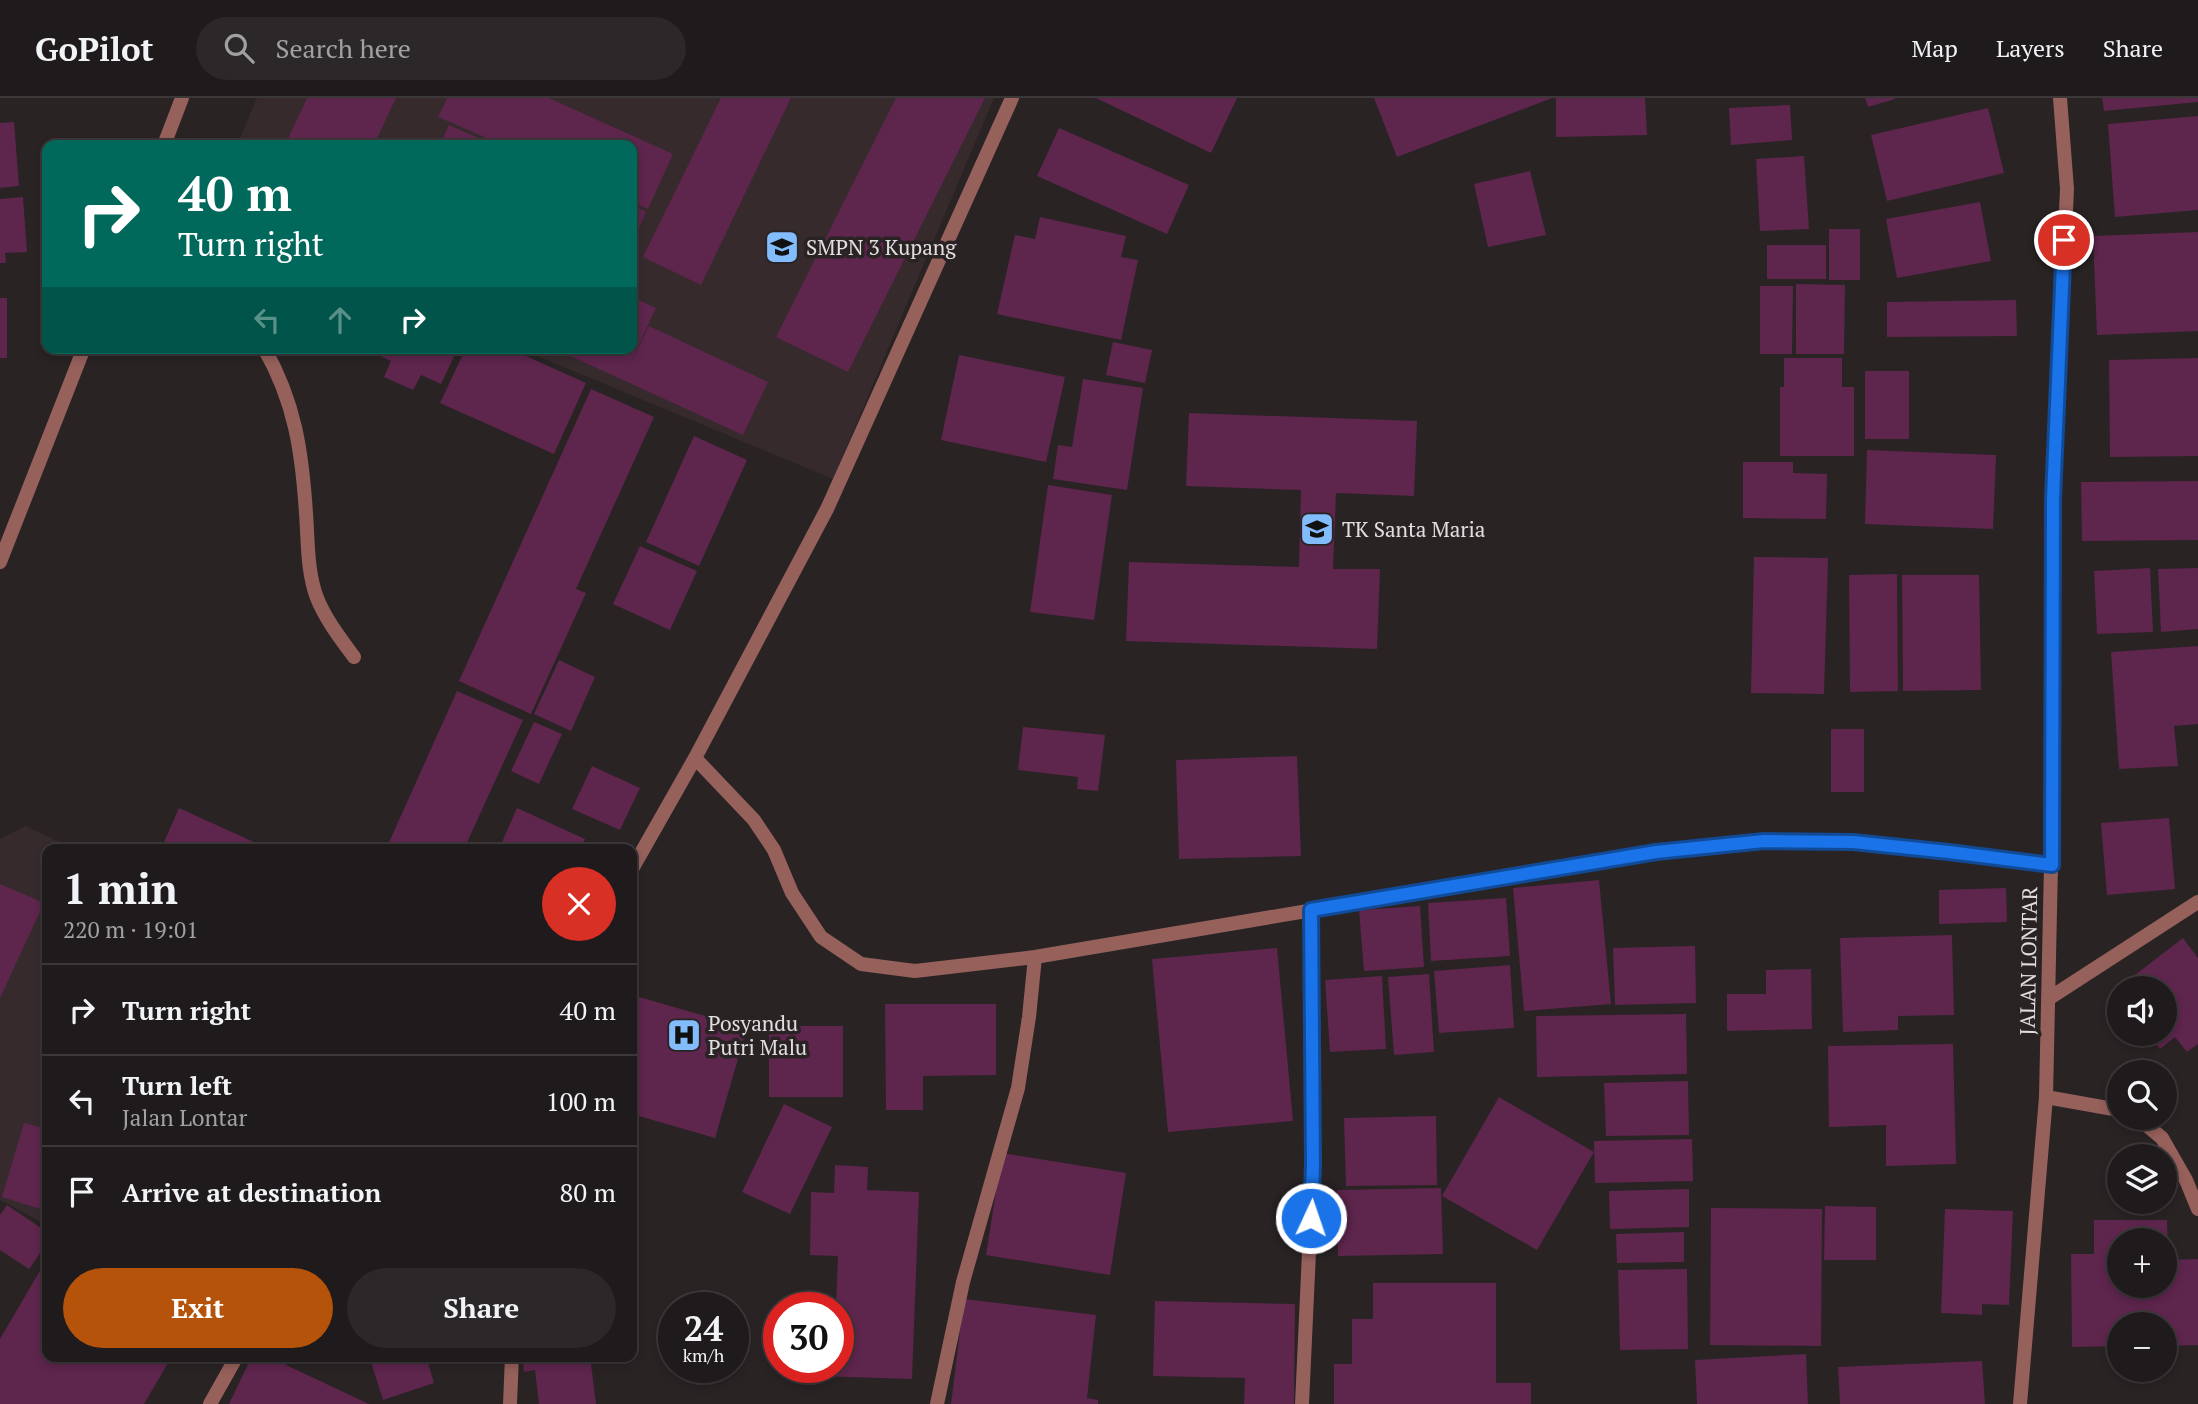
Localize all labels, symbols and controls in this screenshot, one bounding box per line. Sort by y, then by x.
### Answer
search box [196,17,686,80]
text: GoPilot [35,27,154,70]
icon: search [220,29,258,67]
text: Search here [276,31,411,65]
text: Map [1911,32,1958,64]
text: Layers [1996,32,2065,64]
text: Share [2103,32,2163,64]
text: 40 m [178,160,292,225]
icon: right [63,168,154,259]
pin [2034,210,2094,270]
icon: arrive [2045,221,2083,259]
text: Turn right [178,223,324,265]
school or university icon: SMPN 3 Kupang [763,228,801,266]
place label: SMPN 3 Kupang [806,233,957,261]
icon: left [248,301,286,339]
icon: ahead [321,301,359,339]
icon: right [394,301,432,339]
school or university icon: TK Santa Maria [1298,510,1336,548]
place label: TK Santa Maria [1342,515,1486,543]
text: 1 min [63,860,178,916]
button: close [542,867,616,941]
street label: JALAN LONTAR [2013,886,2043,1036]
text: 220 m · 19:01 [63,914,198,945]
map controls [2107,976,2177,1382]
button: sound [2107,976,2177,1046]
icon: right [63,991,101,1029]
text: Turn right [122,993,251,1027]
text: 40 m [560,993,616,1027]
place label: Posyandu Putri Malu [708,1009,807,1061]
hospital icon: Posyandu Putri Malu [665,1016,703,1054]
button: search [2107,1060,2177,1130]
text: Turn left [122,1068,232,1102]
icon: left [63,1082,101,1120]
text: 100 m [546,1084,616,1118]
text: Jalan Lontar [122,1102,247,1133]
button: layers [2107,1144,2177,1214]
icon: arrive [63,1173,101,1211]
text: Arrive at destination [122,1175,381,1209]
text: 80 m [560,1175,616,1209]
position arrow [1274,1181,1348,1255]
button: + [2107,1228,2177,1298]
button: Exit [63,1268,333,1348]
button: Share [347,1268,616,1348]
speed limit sign: 30 [763,1292,854,1383]
text: 24 [684,1305,723,1351]
button: − [2107,1312,2177,1382]
text: km/h [683,1343,724,1367]

